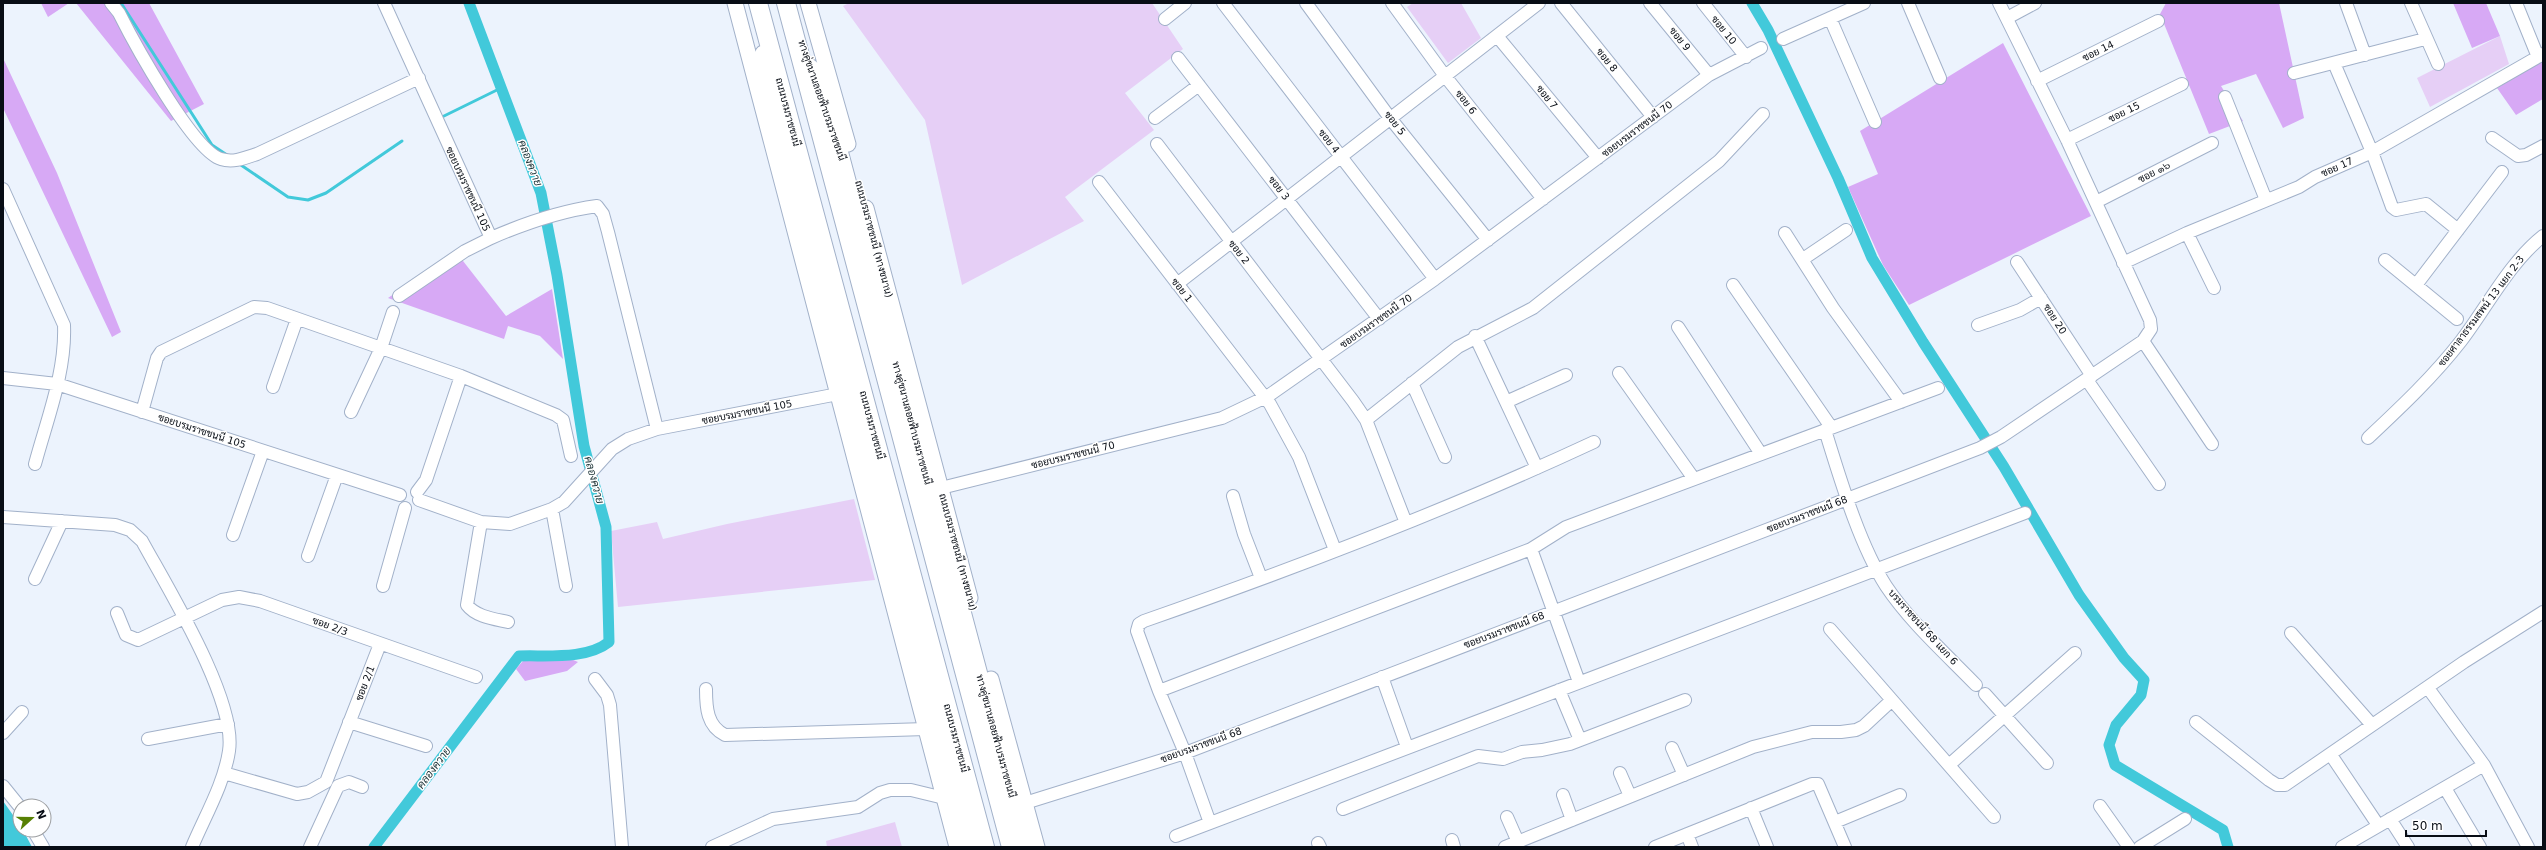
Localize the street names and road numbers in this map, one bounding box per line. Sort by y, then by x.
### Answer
street label: ซอย 10 [1709,13,1739,47]
street label: ซอย 9 [1667,25,1693,53]
street label: ทางคู่ขนานลอยฟ้าบรมราชชนนี [794,38,849,162]
street label: ซอย 14 [2080,39,2116,63]
street label: ซอย 8 [1594,46,1620,74]
street label: ถนนบรมราชชนนี [774,76,803,147]
street label: ซอย 7 [1534,83,1560,111]
street label: ซอย 6 [1453,88,1479,116]
street label: ซอยบรมราชชนนี 70 [1599,98,1675,159]
street label: ซอย 15 [2106,100,2142,124]
street label: ซอย 5 [1382,109,1408,137]
street label: ซอย 4 [1316,127,1342,155]
street label: ซอยบรมราชชนนี 105 [444,145,493,233]
street label: ซอย 17 [2319,155,2355,179]
street label: ซอย ๑๖ [2136,159,2172,185]
street label: ซอย 3 [1266,174,1292,202]
street label: ถนนบรมราชชนนี (ทางขนาน) [853,179,896,299]
street label: ซอย 2 [1226,238,1252,266]
street label: ซอยศาลาธรรมสพน์ 13 แยก 2-3 [2434,252,2526,369]
street label: ซอย 1 [1169,276,1195,304]
street label: ซอยบรมราชชนนี 70 [1337,291,1414,350]
street label: ซอย 20 [2041,302,2069,336]
street label: ทางคู่ขนานลอยฟ้าบรมราชชนนี [888,360,935,486]
street label: ถนนบรมราชชนนี [858,389,887,460]
street label: ซอยบรมราชชนนี 105 [701,397,793,426]
street label: ซอยบรมราชชนนี 105 [157,411,248,450]
street label: ซอยบรมราชชนนี 70 [1030,438,1116,471]
street label: ถนนบรมราชชนนี (ทางขนาน) [937,492,980,612]
street label: ซอยบรมราชชนนี 68 [1765,493,1849,534]
street label: บรมราชชนนี 68 แยก 6 [1886,586,1961,667]
street label: ซอยบรมราชชนนี 68 [1462,609,1546,650]
street label: ซอย 2/3 [311,614,349,638]
street label: ซอย 2/1 [353,664,377,702]
street label: ทางคู่ขนานลอยฟ้าบรมราชชนนี [972,673,1019,799]
street label: ถนนบรมราชชนนี [942,702,971,773]
street label: ซอยบรมราชชนนี 68 [1159,724,1243,765]

